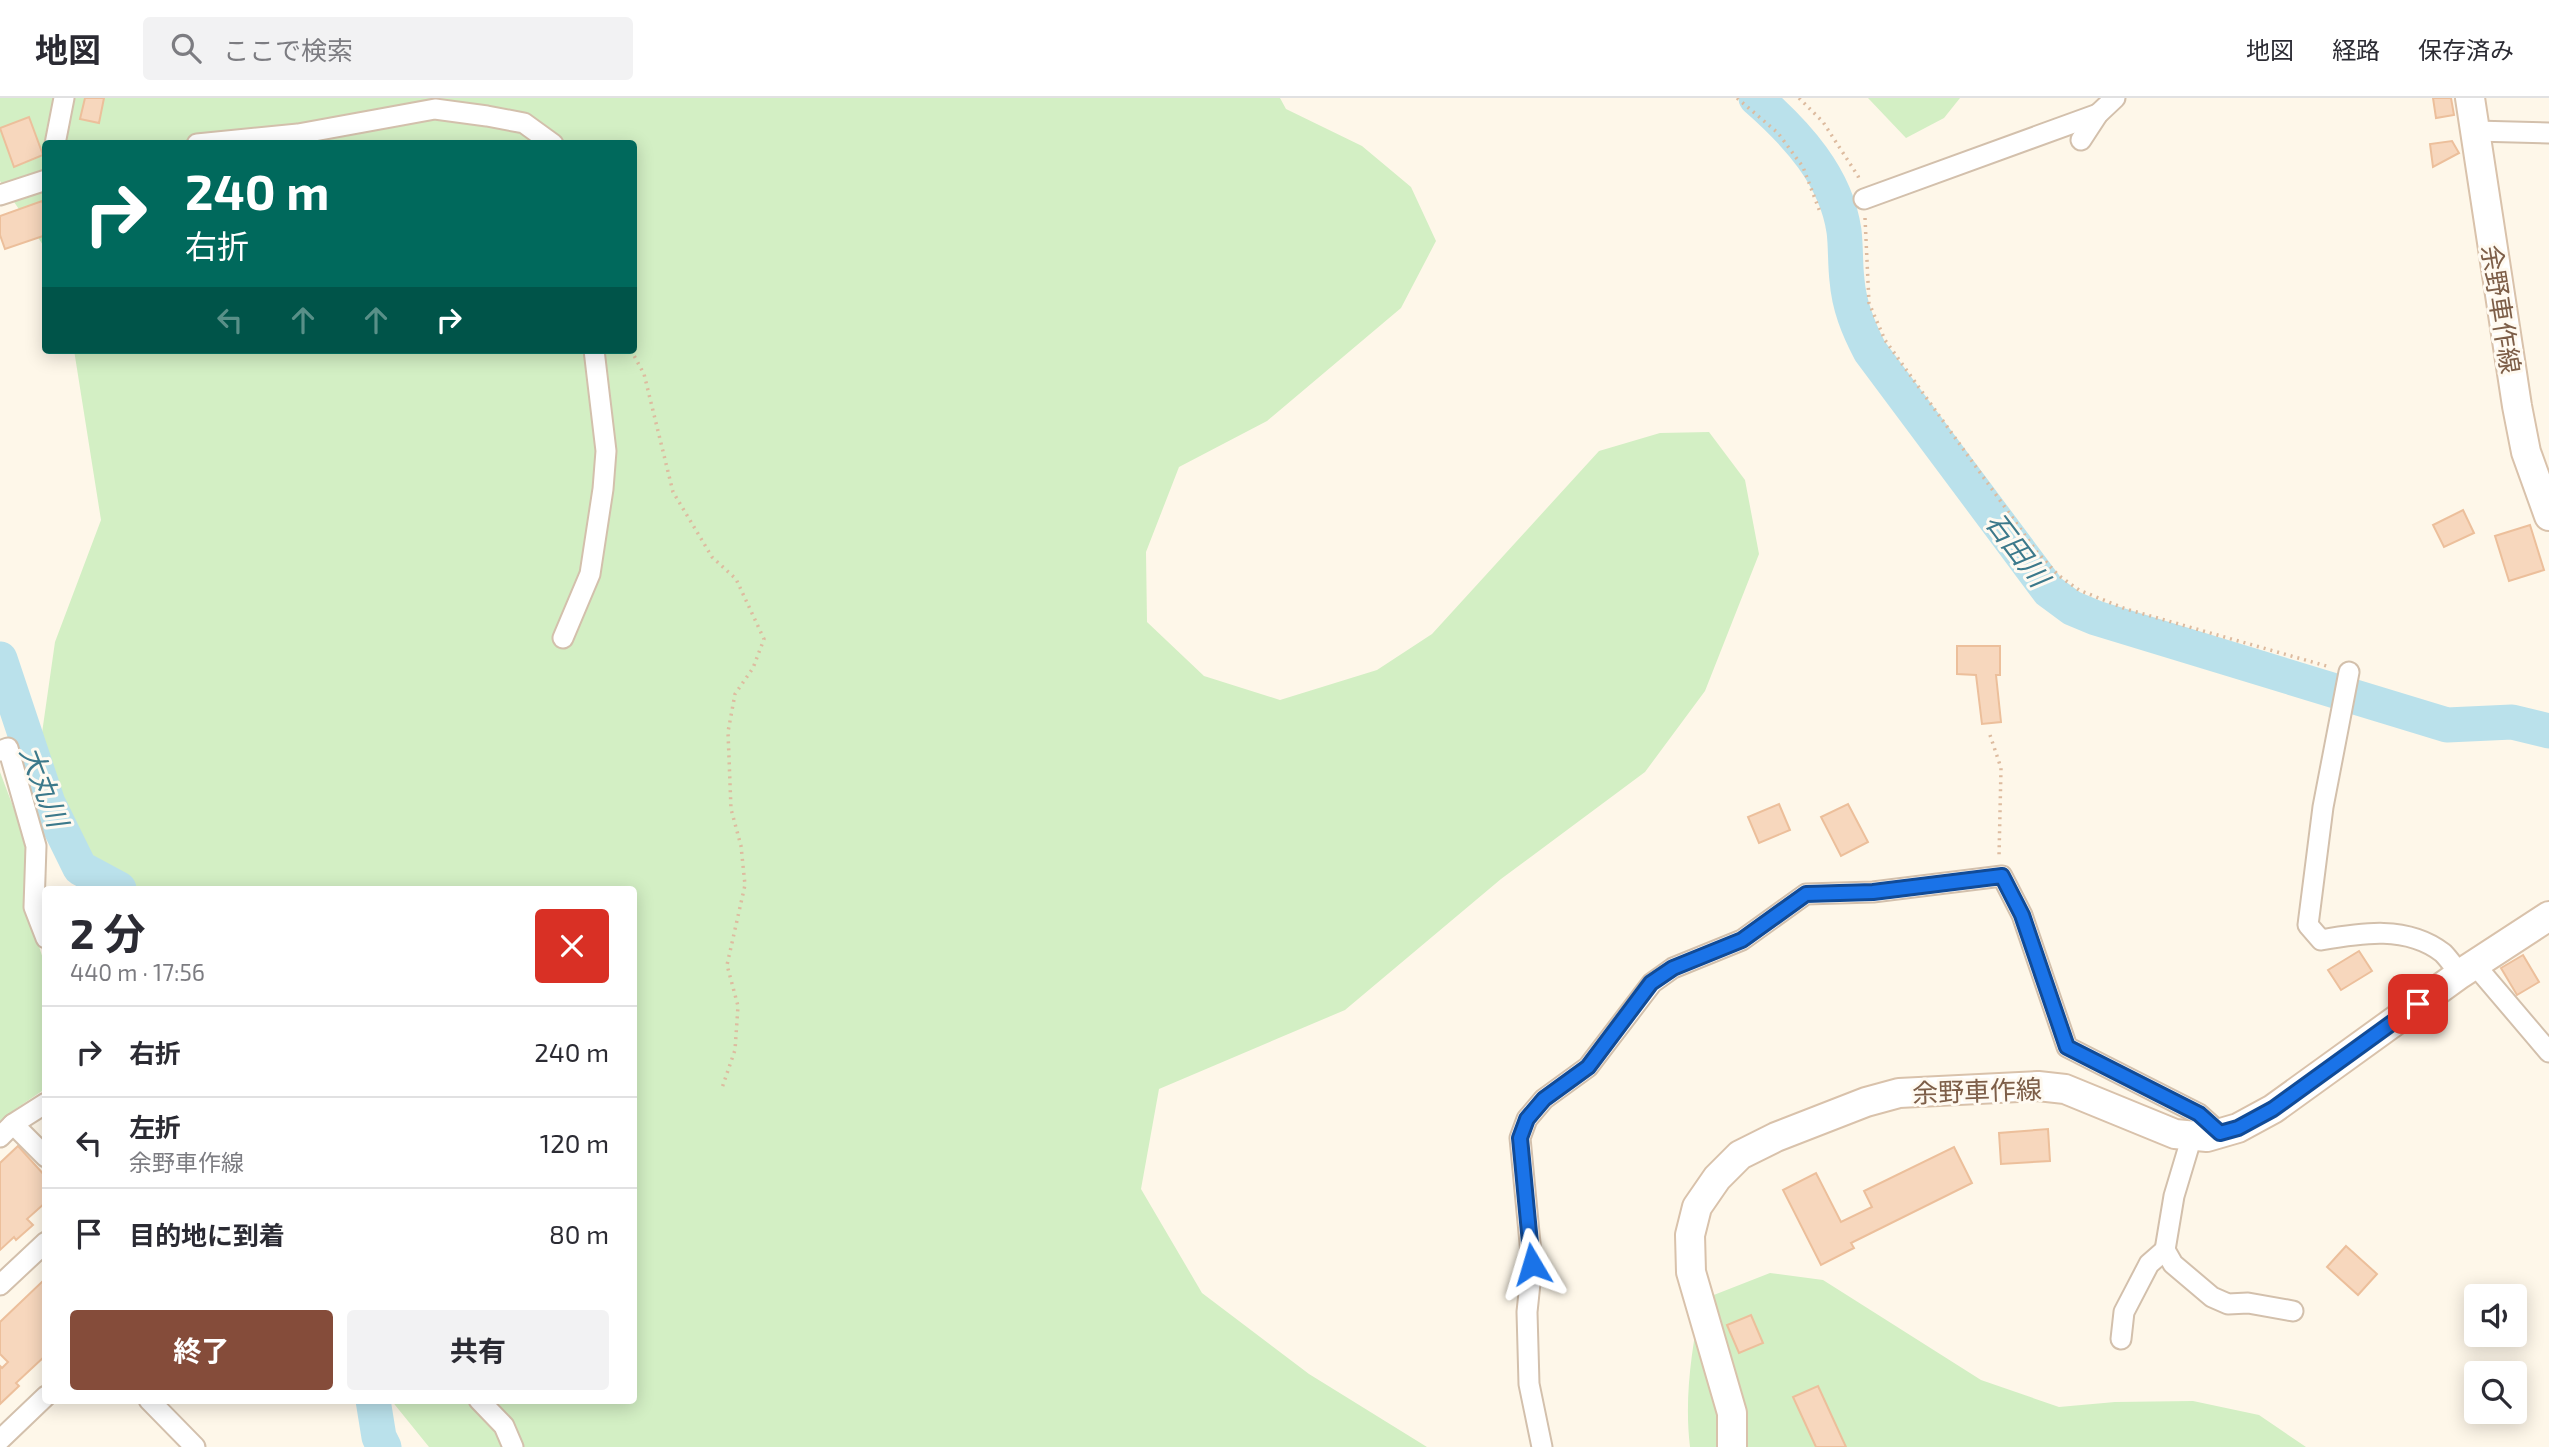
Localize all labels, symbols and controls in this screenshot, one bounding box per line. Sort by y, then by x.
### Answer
search box [143,17,633,80]
text: 地図 [35,29,101,69]
icon: search [167,29,205,67]
text: ここで検索 [223,34,353,65]
text: 地図 [2246,35,2294,64]
text: 経路 [2332,35,2380,64]
text: 保存済み [2418,35,2514,64]
text: 240 m [185,161,329,220]
icon: right [70,168,161,259]
text: 右折 [185,226,249,264]
street label: 余野車作線 [2477,242,2527,376]
icon: left [211,301,249,339]
icon: ahead [284,301,322,339]
icon: ahead [357,301,395,339]
icon: right [430,301,468,339]
water label: 石田川 [1979,505,2059,595]
water label: 大丸川 [14,741,77,834]
text: 2 分 [70,907,145,957]
button: close [535,909,609,983]
text: 440 m · 17:56 [70,958,205,986]
pin [2388,974,2448,1034]
icon: arrive [2399,985,2437,1023]
icon: right [70,1033,108,1071]
text: 240 m [534,1036,609,1067]
text: 右折 [129,1037,181,1068]
street label: 余野車作線 [1911,1072,2043,1108]
text: 左折 [129,1111,181,1142]
icon: left [70,1124,108,1162]
text: 120 m [540,1127,609,1158]
text: 余野車作線 [129,1148,244,1176]
icon: arrive [70,1215,108,1253]
text: 80 m [549,1218,609,1249]
text: 目的地に到着 [129,1219,285,1250]
position arrow [1495,1227,1569,1301]
map controls [2464,1284,2527,1424]
button: sound [2464,1284,2527,1347]
button: 終了 [70,1310,333,1390]
button: 共有 [347,1310,609,1390]
button: search [2464,1361,2527,1424]

